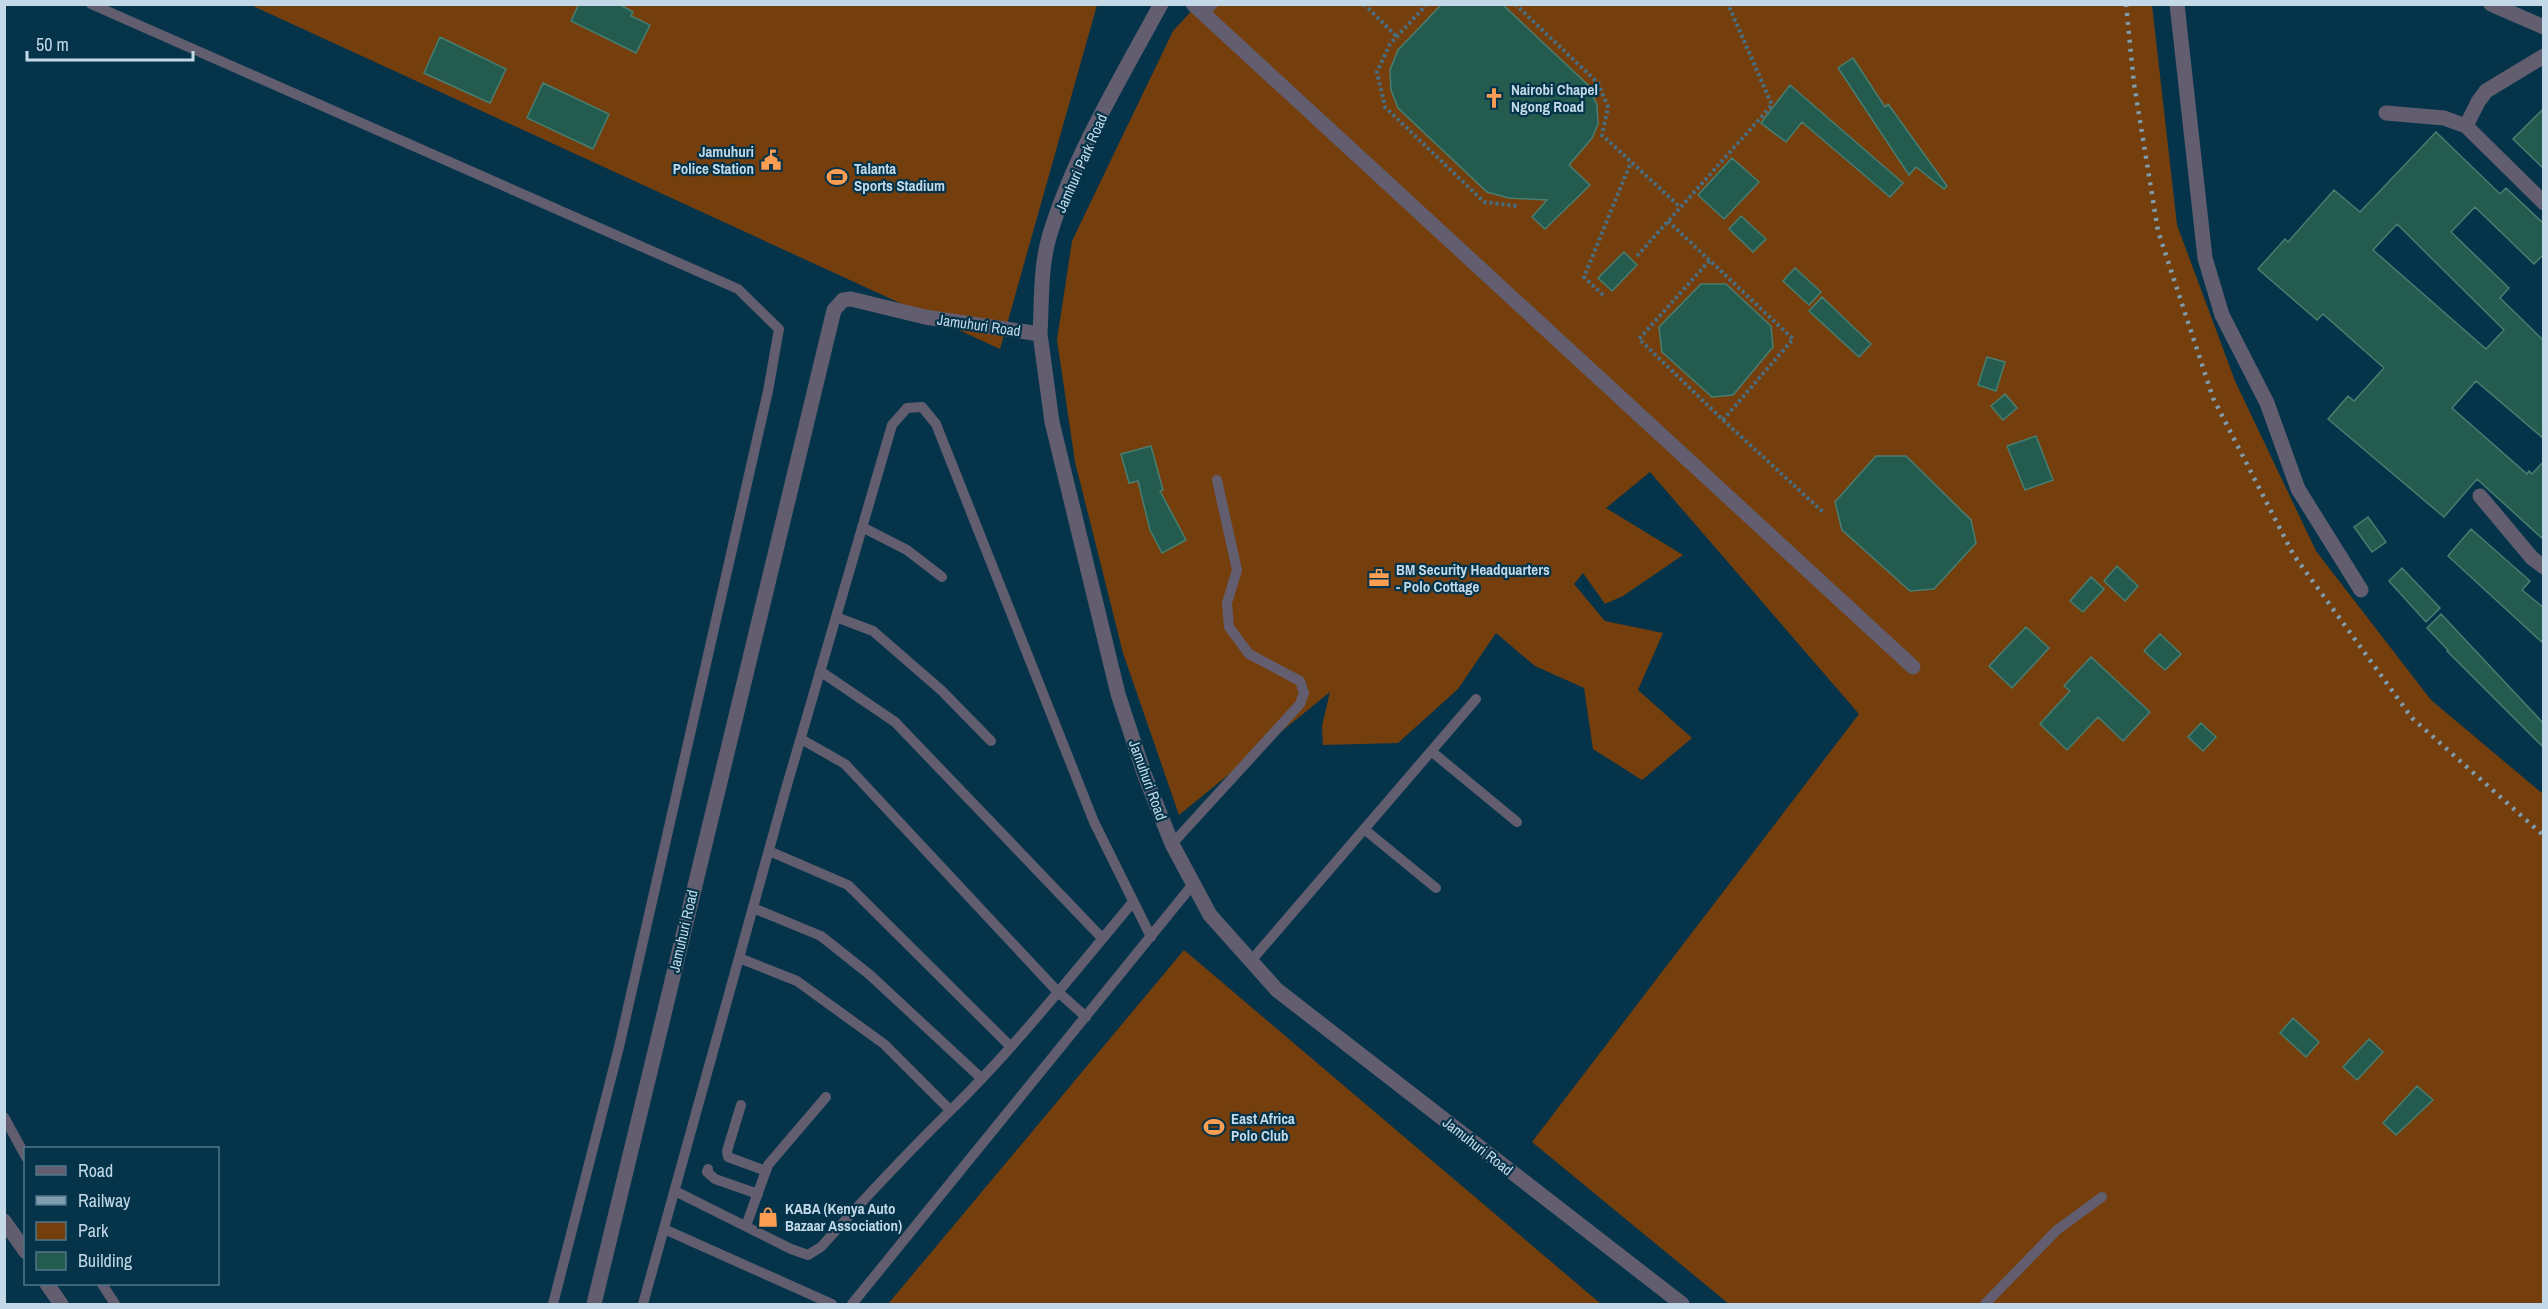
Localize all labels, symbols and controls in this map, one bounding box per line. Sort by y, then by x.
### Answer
scale bar [27,24,194,62]
text: 50 m [36,32,69,57]
place label: Nairobi Chapel Ngong Road [1511,79,1598,117]
church icon: Nairobi Chapel Ngong Road [1482,86,1506,110]
street label: Jamhuri Park Road [1050,110,1112,216]
place label: Jamuhuri Police Station [673,141,754,179]
public building icon: Jamuhuri Police Station [759,148,783,172]
place label: Talanta Sports Stadium [854,158,945,196]
sports icon: Talanta Sports Stadium [825,165,849,189]
street label: Jamuhuri Road [936,309,1022,341]
place label: BM Security Headquarters - Polo Cottage [1396,559,1550,597]
office icon: BM Security Headquarters - Polo Cottage [1367,566,1391,590]
street label: Jamuhuri Road [1124,737,1172,823]
street label: Jamuhuri Road [663,888,703,974]
place label: East Africa Polo Club [1231,1108,1295,1146]
street label: Jamuhuri Road [1438,1112,1518,1180]
sports icon: East Africa Polo Club [1202,1115,1226,1139]
legend [24,1147,219,1285]
text: Road [78,1158,113,1183]
text: Railway [78,1188,131,1213]
place label: KABA (Kenya Auto Bazaar Association) [785,1198,902,1236]
shop icon: KABA (Kenya Auto Bazaar Association) [756,1205,780,1229]
text: Park [78,1218,109,1243]
text: Building [78,1248,133,1273]

